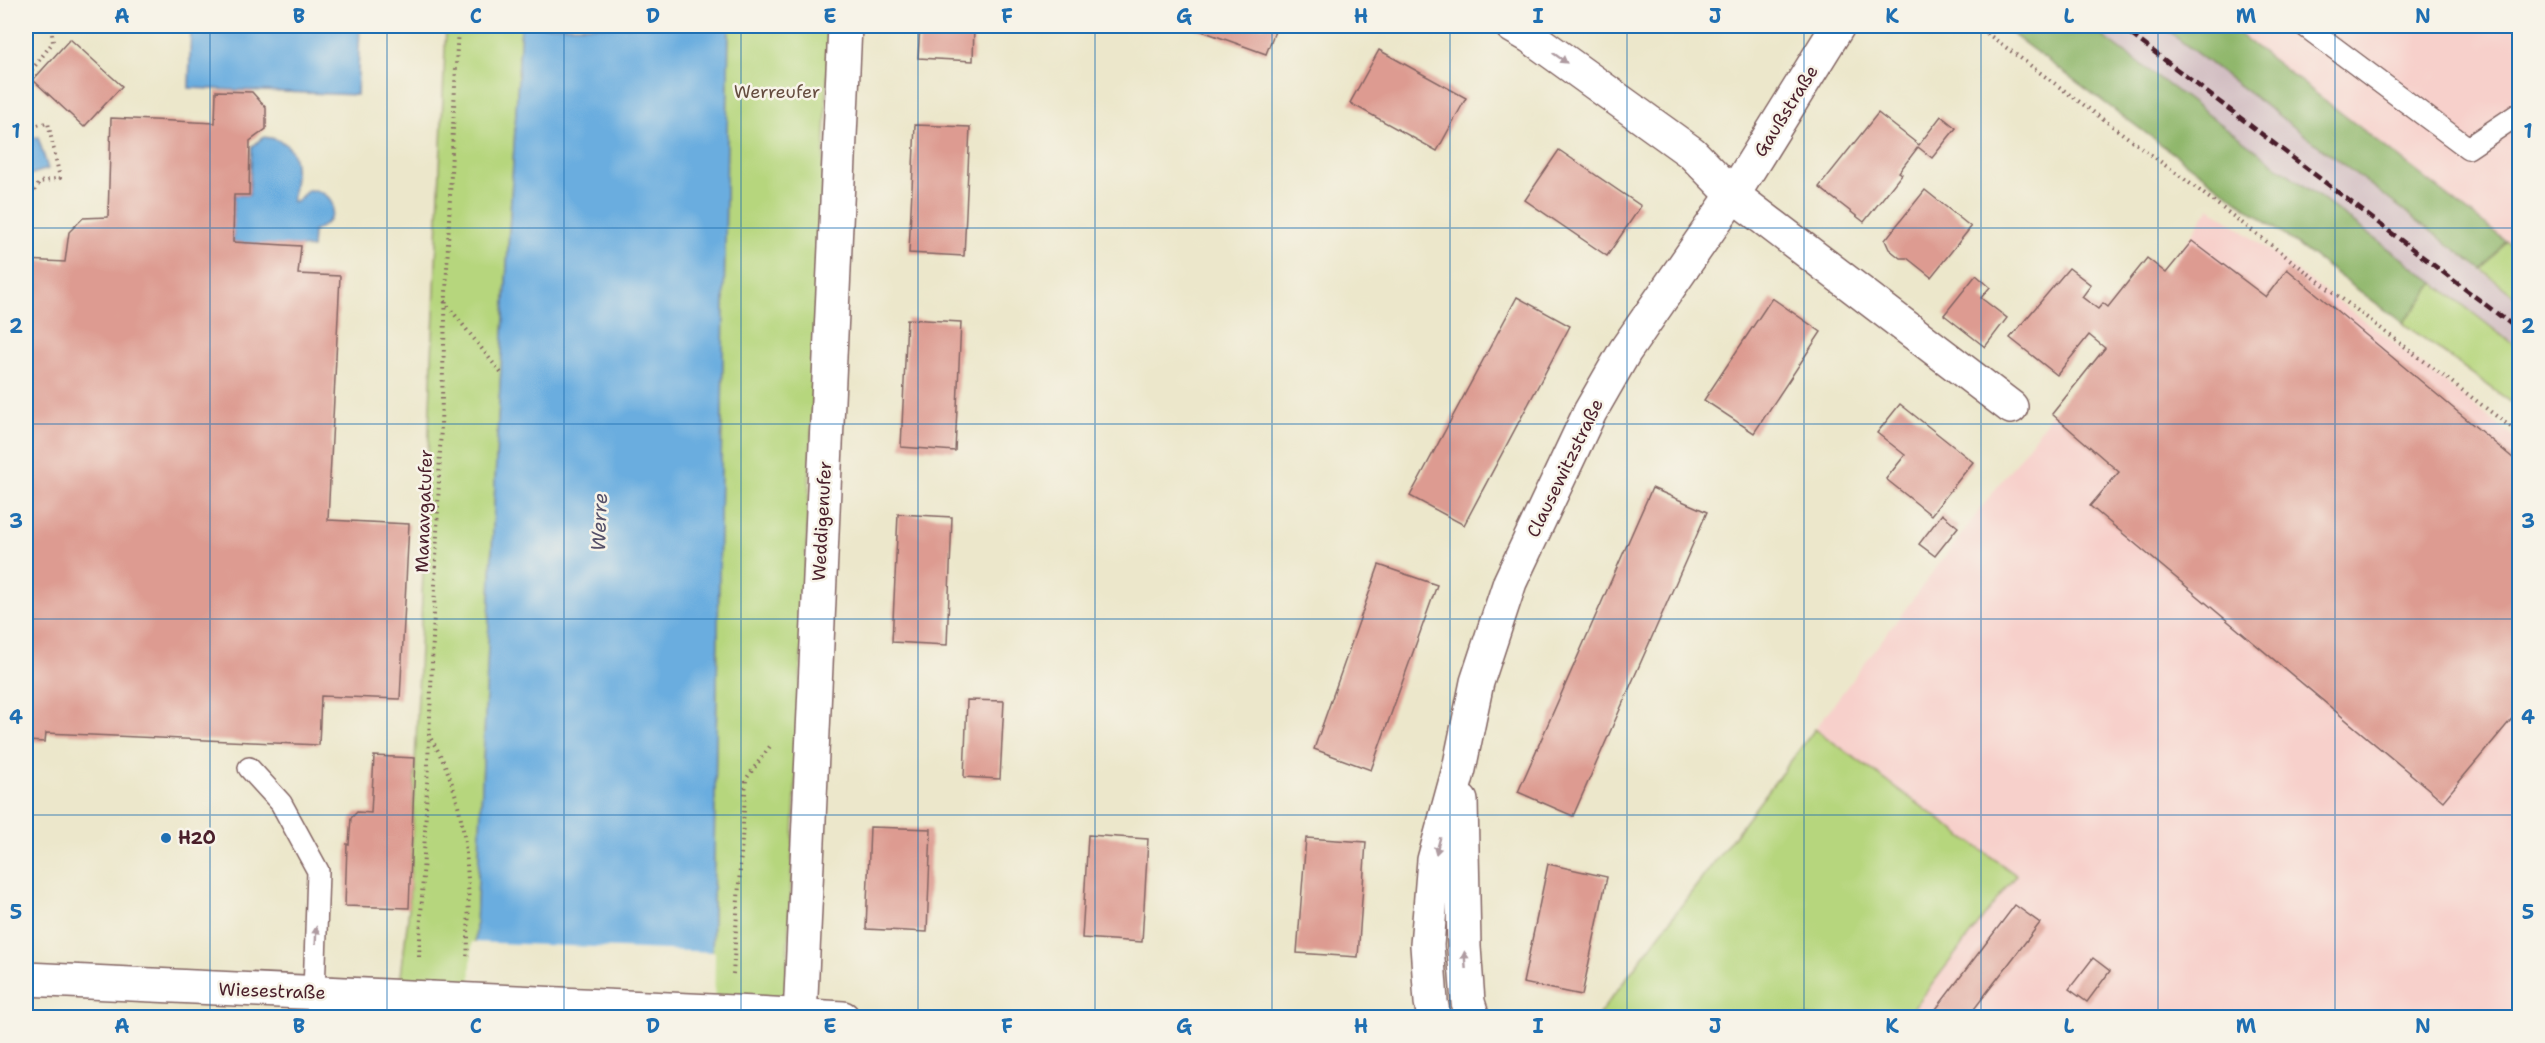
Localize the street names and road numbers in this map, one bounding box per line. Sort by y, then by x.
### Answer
street label: Gaußstraße [1748,61,1824,161]
street label: Clausewitzstraße [1521,395,1609,541]
street label: Manavgatufer [410,449,438,573]
street label: Weddigenufer [807,460,837,582]
street label: Wiesestraße [218,977,326,1005]

